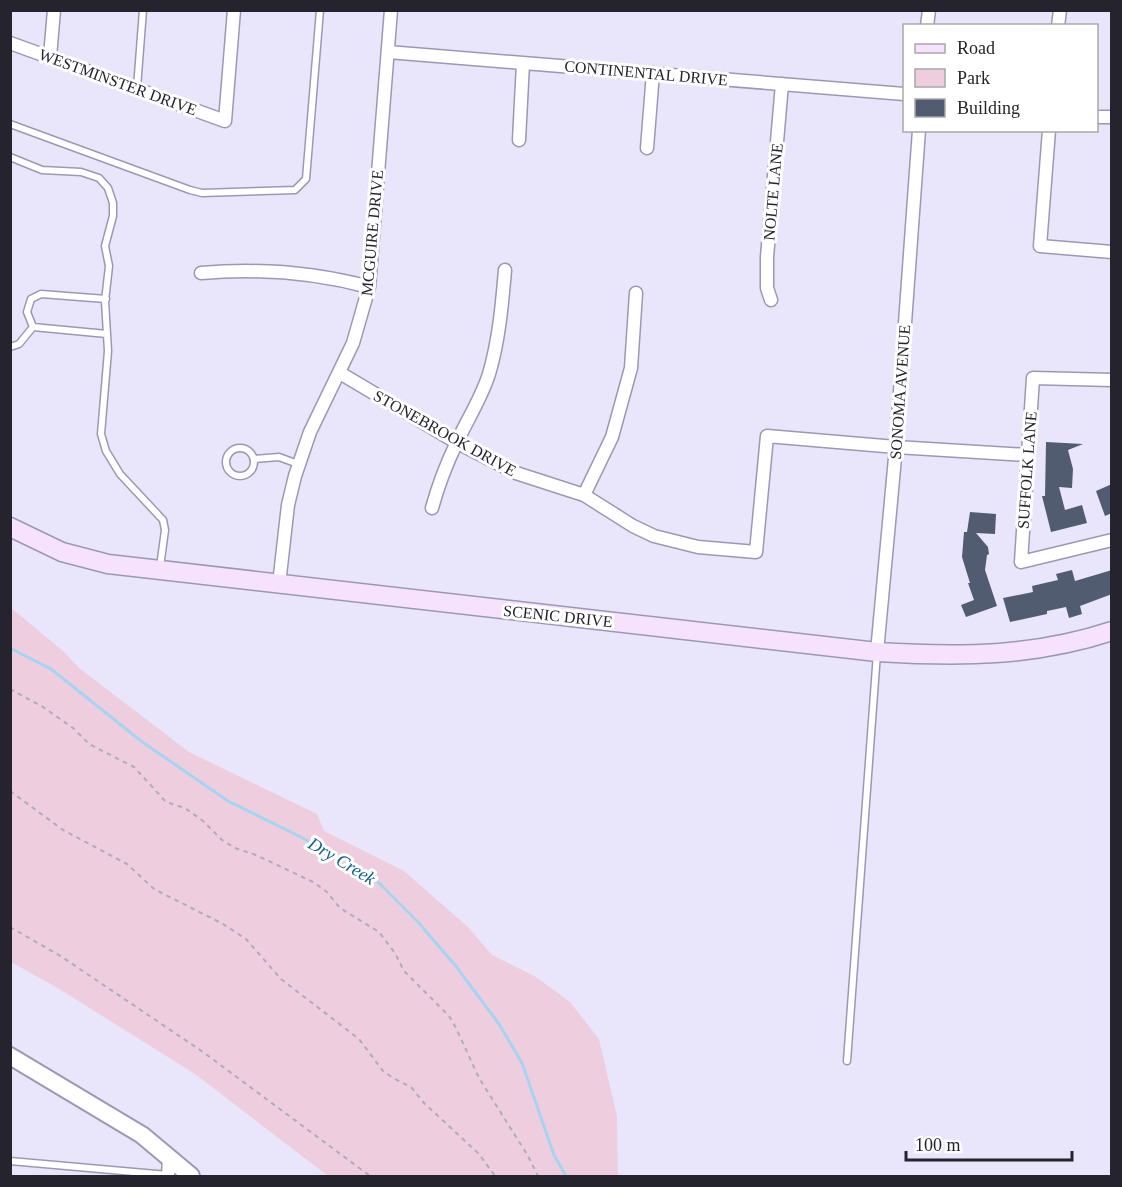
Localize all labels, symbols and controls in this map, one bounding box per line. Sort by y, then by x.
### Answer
legend [903,24,1098,132]
text: Road [957,38,995,58]
street label: WESTMINSTER DRIVE [37,46,199,118]
street label: CONTINENTAL DRIVE [564,57,728,89]
text: Park [957,68,990,88]
text: Building [957,98,1020,118]
street label: NOLTE LANE [760,143,786,241]
street label: MCGUIRE DRIVE [358,169,386,297]
street label: SONOMA AVENUE [887,324,913,460]
street label: STONEBROOK DRIVE [371,387,519,479]
street label: SUFFOLK LANE [1014,411,1040,529]
street label: SCENIC DRIVE [503,602,613,630]
water label: Dry Creek [304,833,380,889]
scale bar [906,1124,1072,1162]
text: 100 m [915,1135,961,1155]

